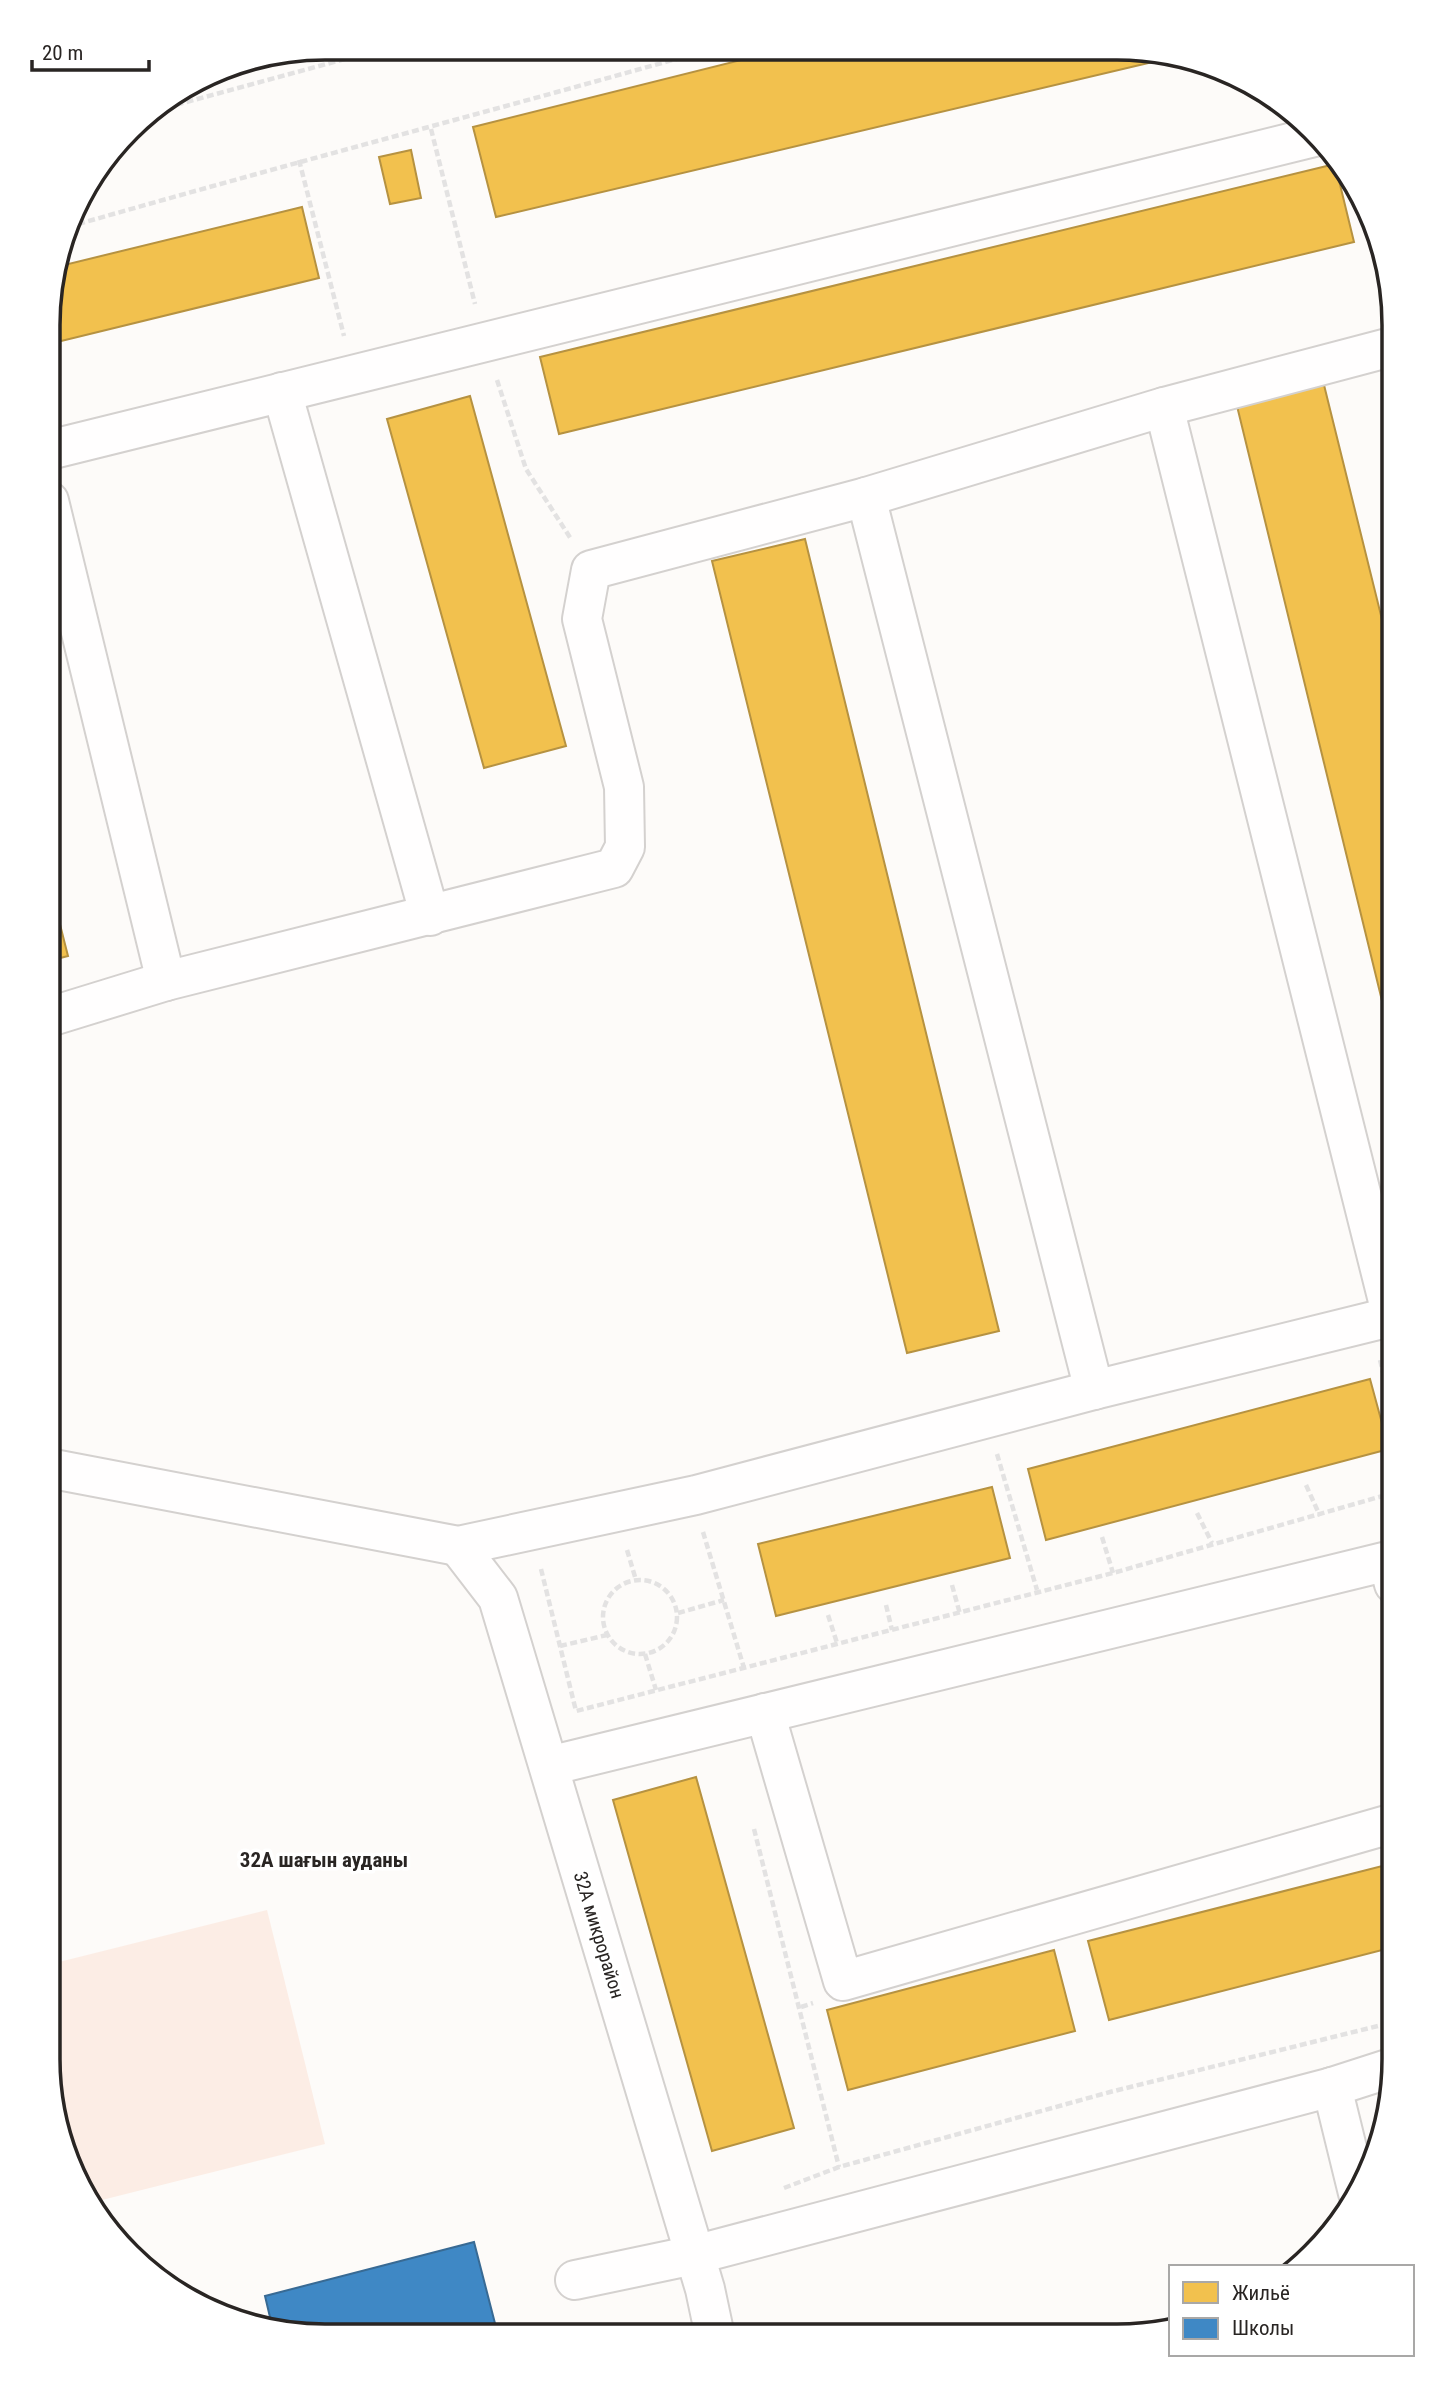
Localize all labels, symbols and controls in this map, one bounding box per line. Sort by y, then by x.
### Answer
scale bar [32,28,149,72]
text: 20 m [42,41,83,65]
district label: 32А шағын ауданы [240,1848,408,1872]
street label: 32А микрорайон [569,1869,629,2001]
legend [1169,2265,1414,2356]
text: Жильё [1232,2281,1290,2305]
text: Школы [1232,2316,1294,2340]

